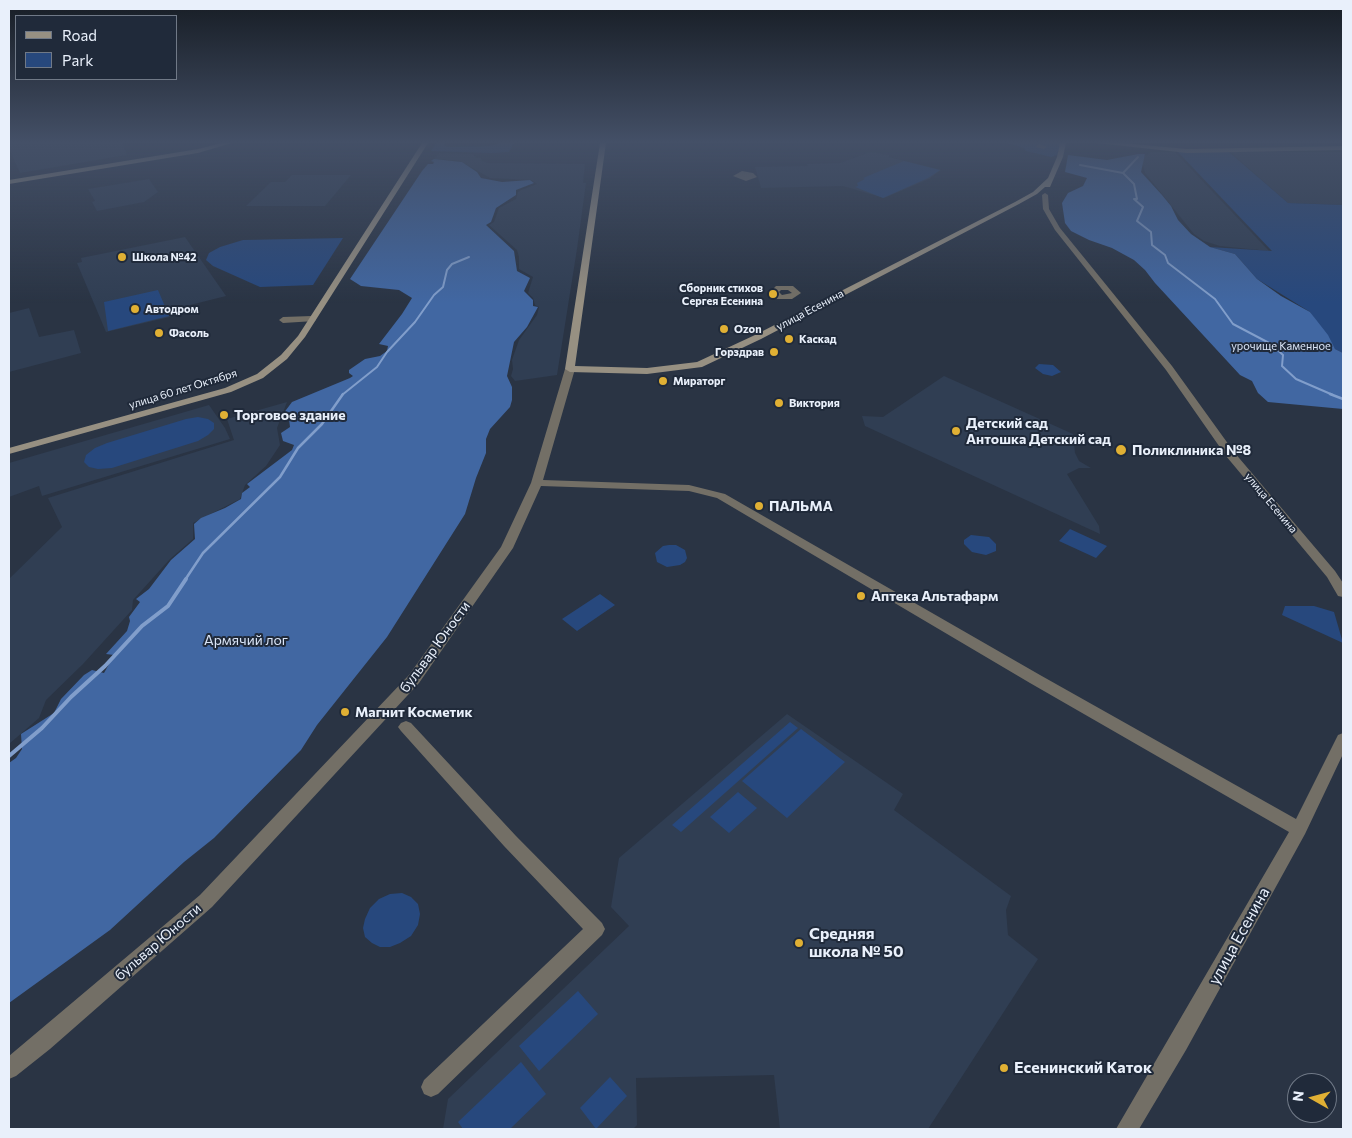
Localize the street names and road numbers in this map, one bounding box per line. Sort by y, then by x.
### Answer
street label: улица Есенина [774,287,846,333]
street label: улица 60 лет Октября [127,366,239,412]
street label: улица Есенина [1242,470,1300,536]
street label: бульвар Юности [396,598,474,696]
street label: улица Есенина [1204,884,1274,988]
street label: бульвар Юности [111,900,205,984]

